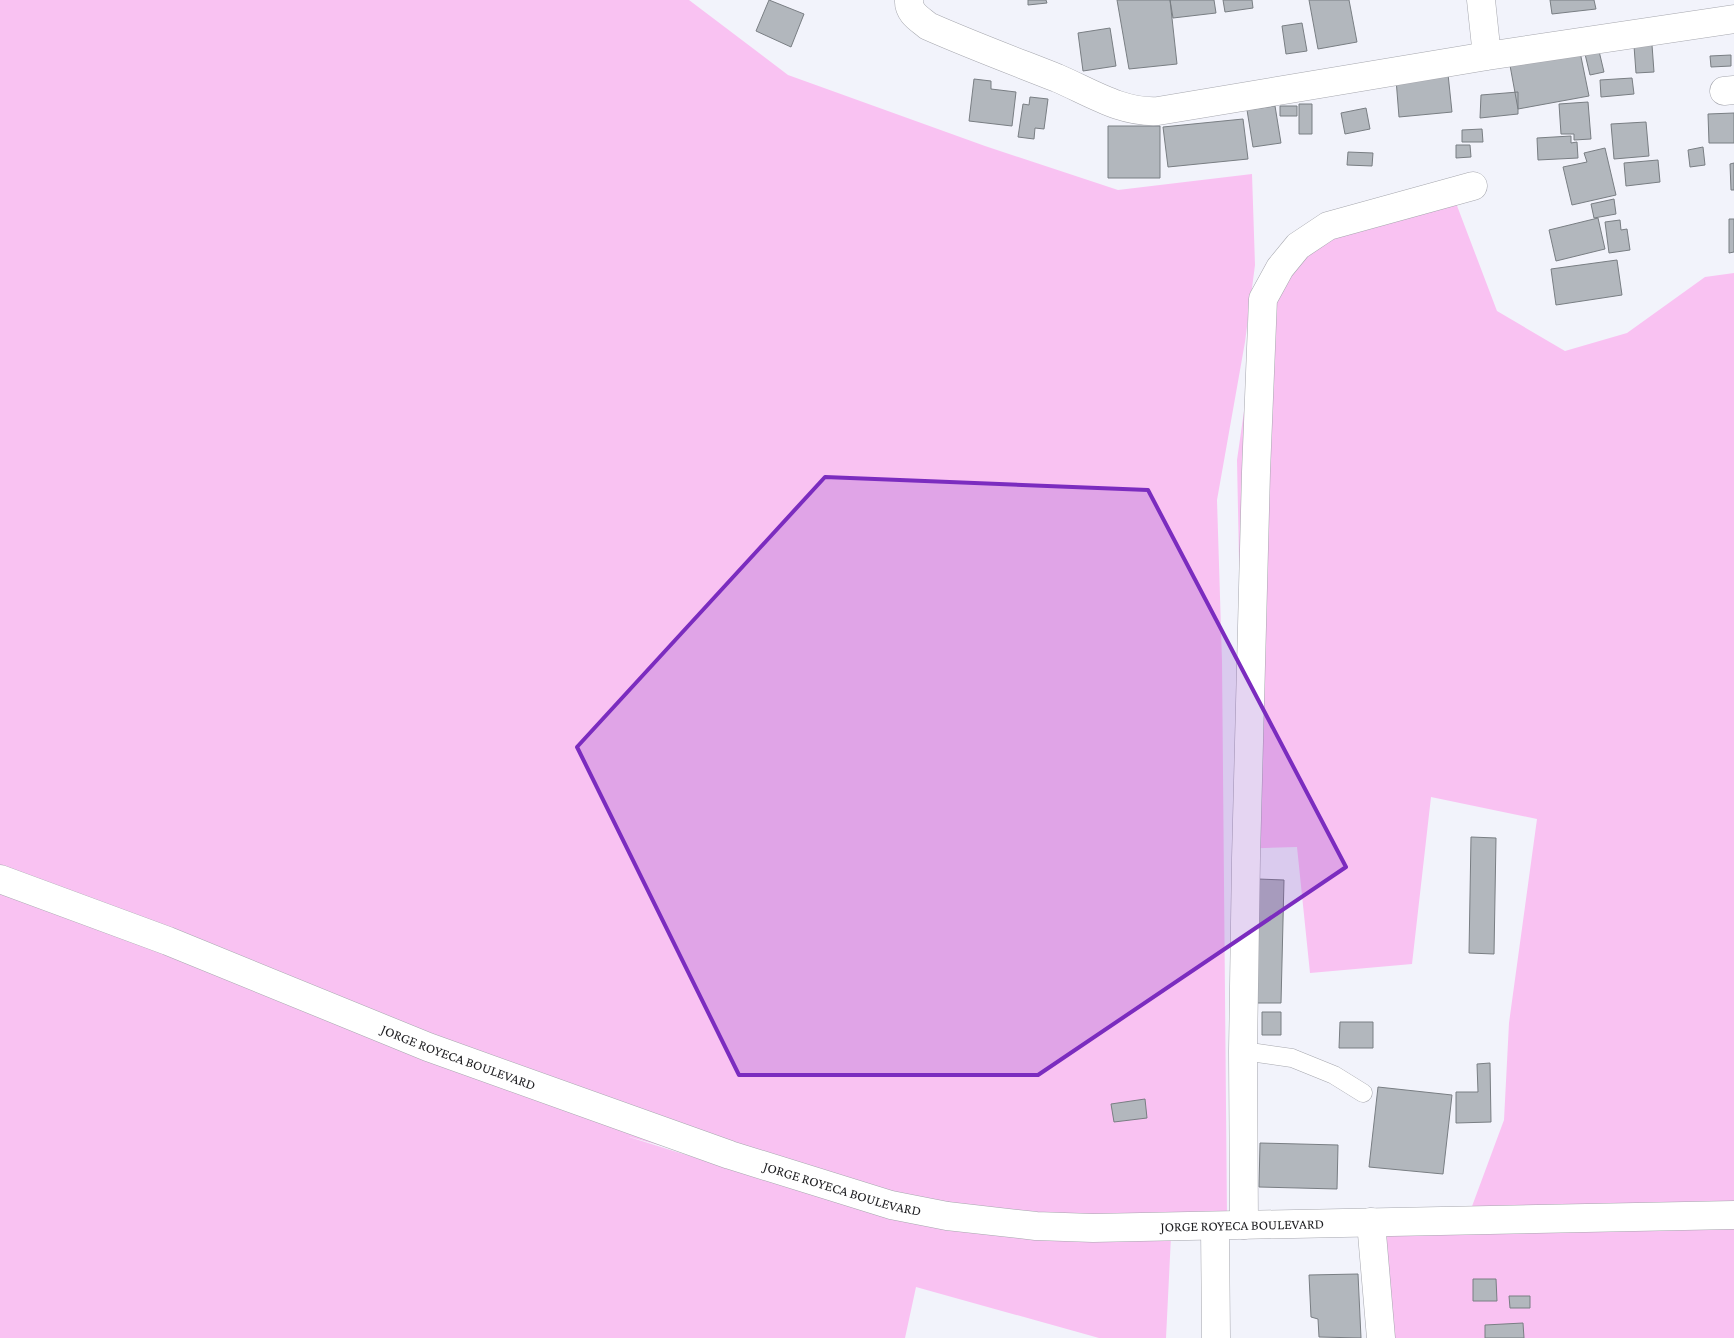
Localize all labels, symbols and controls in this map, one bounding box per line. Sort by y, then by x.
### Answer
street label: JORGE ROYECA BOULEVARD [377,1020,538,1093]
street label: JORGE ROYECA BOULEVARD [760,1157,923,1219]
street label: JORGE ROYECA BOULEVARD [1158,1215,1324,1235]

